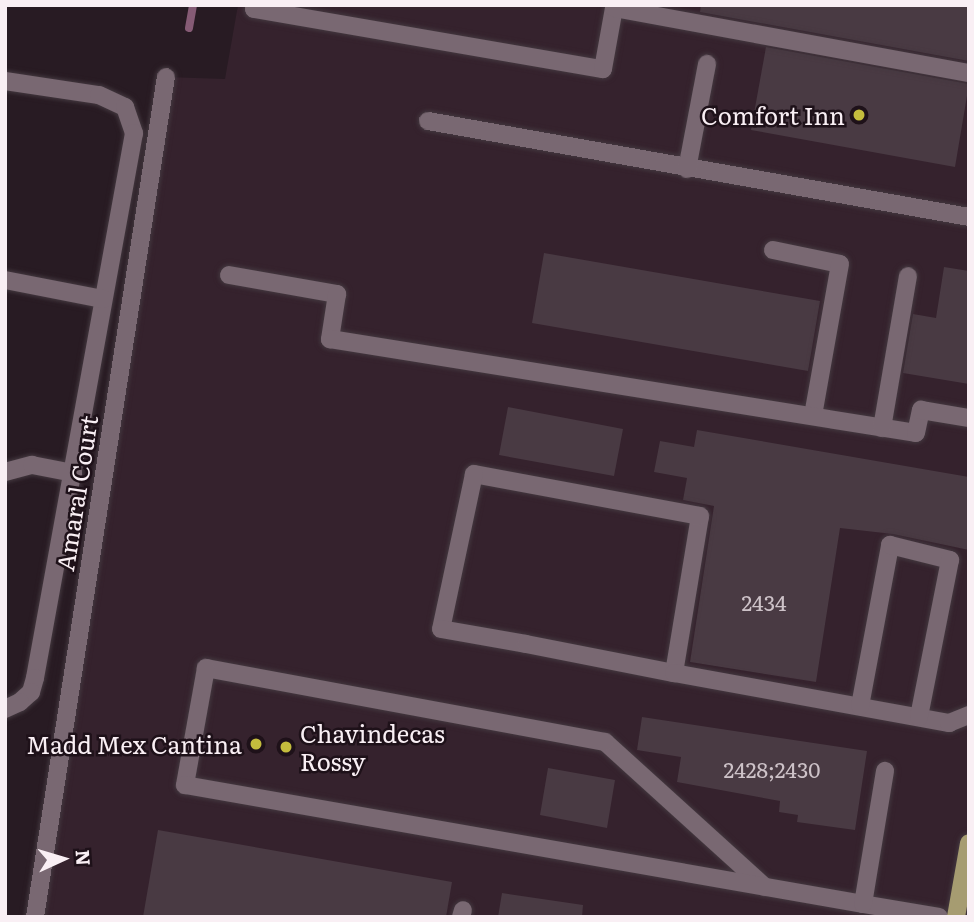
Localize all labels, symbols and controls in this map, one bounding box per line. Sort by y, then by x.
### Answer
place label: Comfort Inn [701,101,845,129]
marker: Comfort Inn [851,107,867,123]
street label: Amaral Court [49,413,103,573]
house number: 2434 [741,589,787,615]
place label: Chavindecas Rossy [300,719,445,775]
place label: Madd Mex Cantina [26,730,242,758]
marker: Madd Mex Cantina [248,736,264,752]
marker: Chavindecas Rossy [278,739,294,755]
house number: 2428;2430 [724,756,820,782]
north arrow [28,824,98,894]
text: N [69,849,98,866]

